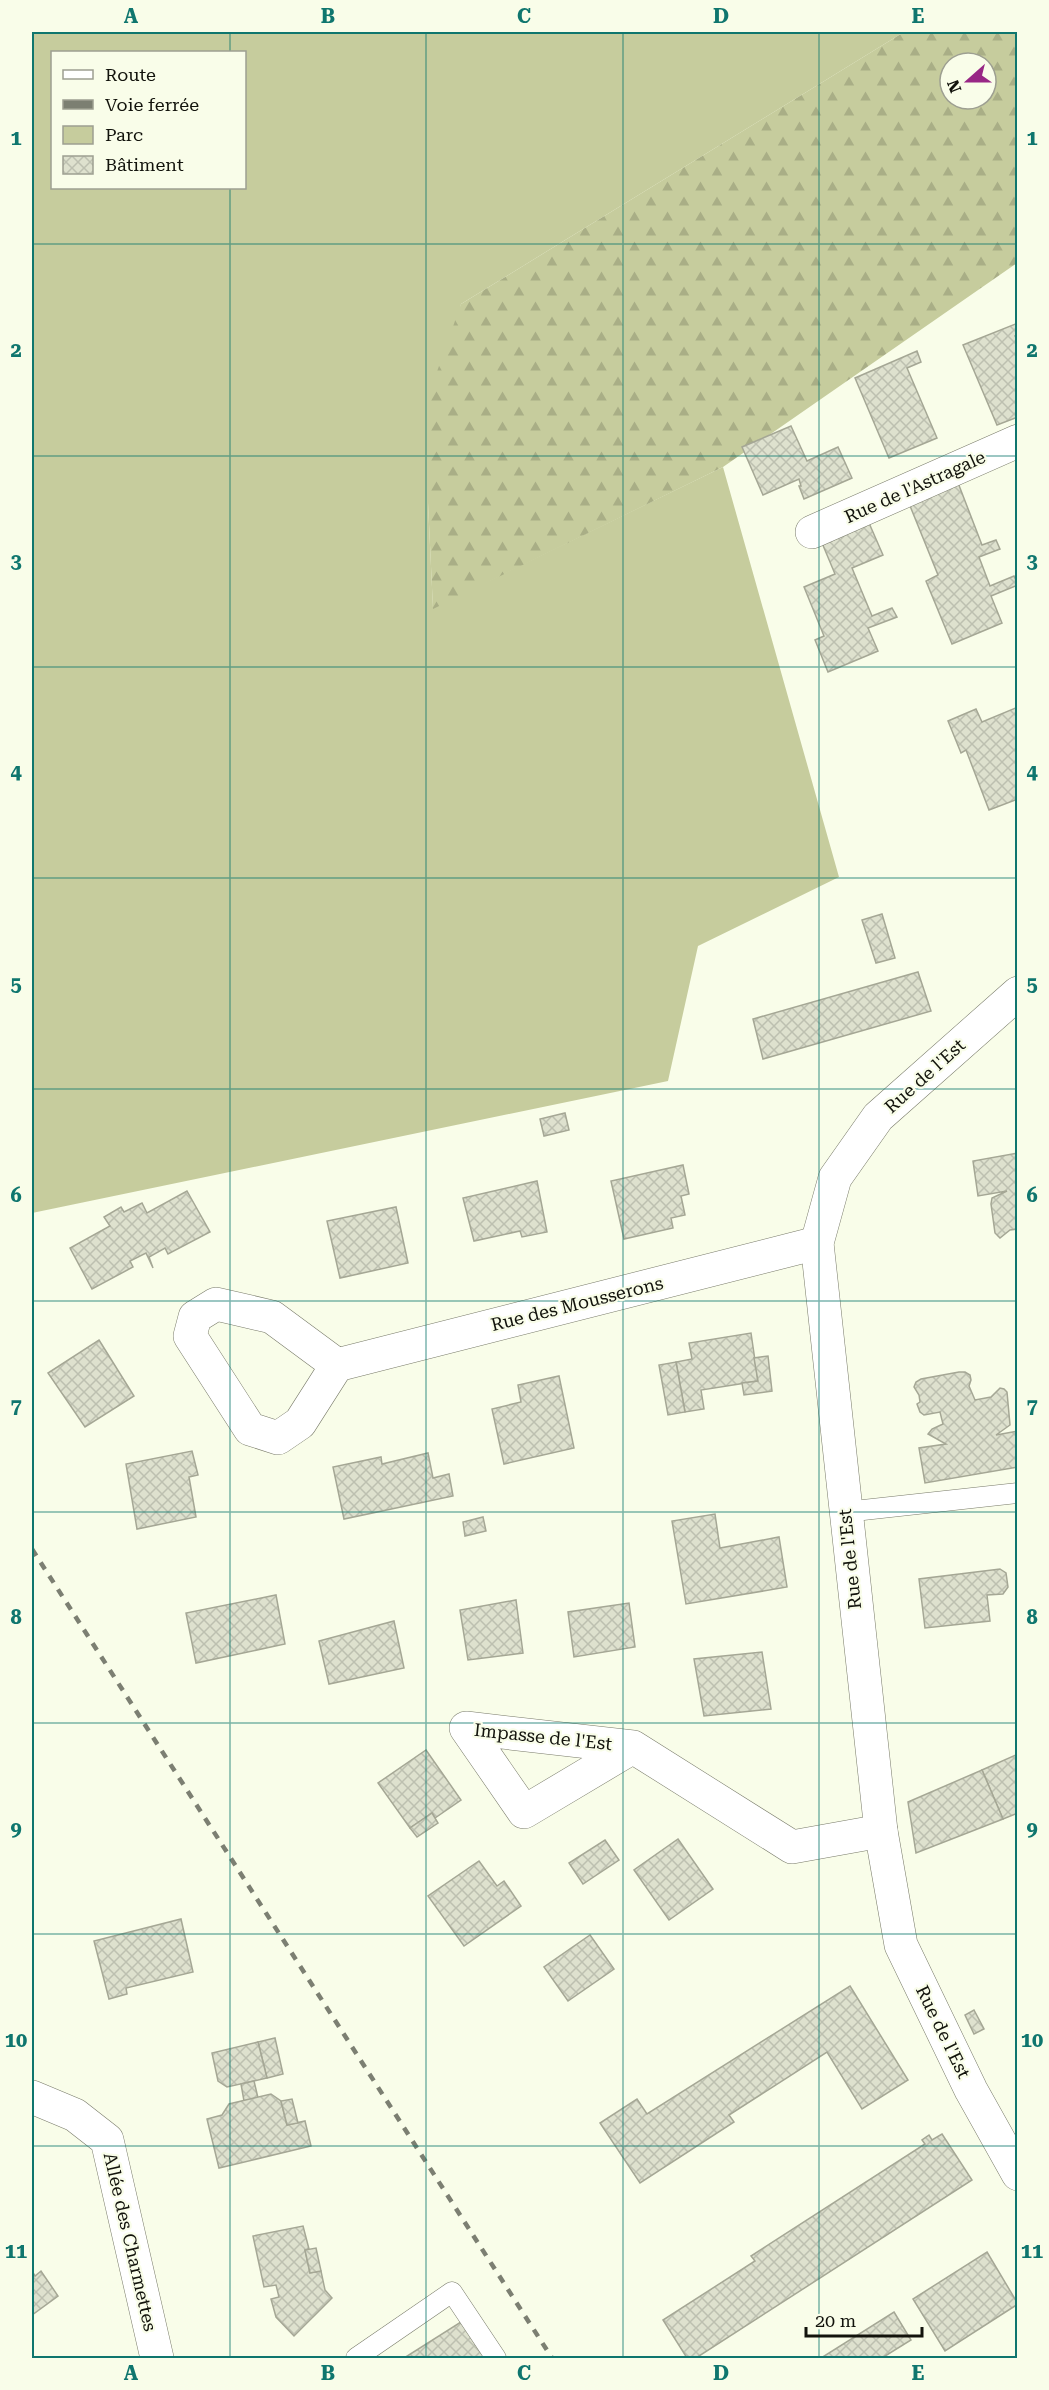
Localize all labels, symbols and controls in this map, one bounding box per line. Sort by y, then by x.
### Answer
text: A [124,4,139,28]
text: B [321,4,335,28]
text: C [517,4,531,28]
text: D [713,4,729,28]
text: E [912,4,925,28]
legend [51,51,246,189]
north arrow [938,51,998,111]
text: Route [105,64,156,85]
text: N [943,77,966,95]
text: Voie ferrée [105,94,199,115]
text: Parc [105,124,143,145]
text: 1 [10,126,22,150]
text: 1 [1026,126,1038,150]
text: Bâtiment [105,154,184,175]
text: 2 [10,338,22,362]
text: 2 [1026,338,1038,362]
street label: Rue de l'Astragale [841,446,989,527]
text: 3 [10,549,22,573]
text: 3 [1026,549,1038,573]
text: 4 [10,760,22,784]
text: 4 [1026,760,1038,784]
text: 5 [10,972,22,996]
text: 5 [1026,972,1038,996]
street label: Rue de l'Est [880,1034,969,1117]
text: 6 [10,1183,22,1207]
text: 6 [1026,1183,1038,1207]
street label: Rue des Mousserons [489,1272,665,1335]
text: 7 [10,1394,22,1418]
text: 7 [1026,1394,1038,1418]
street label: Rue de l'Est [834,1508,865,1610]
text: 8 [10,1605,22,1629]
text: 8 [1026,1605,1038,1629]
street label: Impasse de l'Est [473,1719,613,1754]
text: 9 [10,1817,22,1841]
text: 9 [1026,1817,1038,1841]
street label: Rue de l'Est [912,1982,975,2082]
text: 10 [5,2028,27,2052]
text: 10 [1021,2028,1043,2052]
street label: Allée des Charmettes [100,2150,161,2333]
text: 11 [5,2239,27,2263]
text: 11 [1021,2239,1043,2263]
scale bar [806,2300,922,2338]
text: 20 m [815,2310,856,2331]
text: A [124,2361,139,2385]
text: B [321,2361,335,2385]
text: C [517,2361,531,2385]
text: D [713,2361,729,2385]
text: E [912,2361,925,2385]

